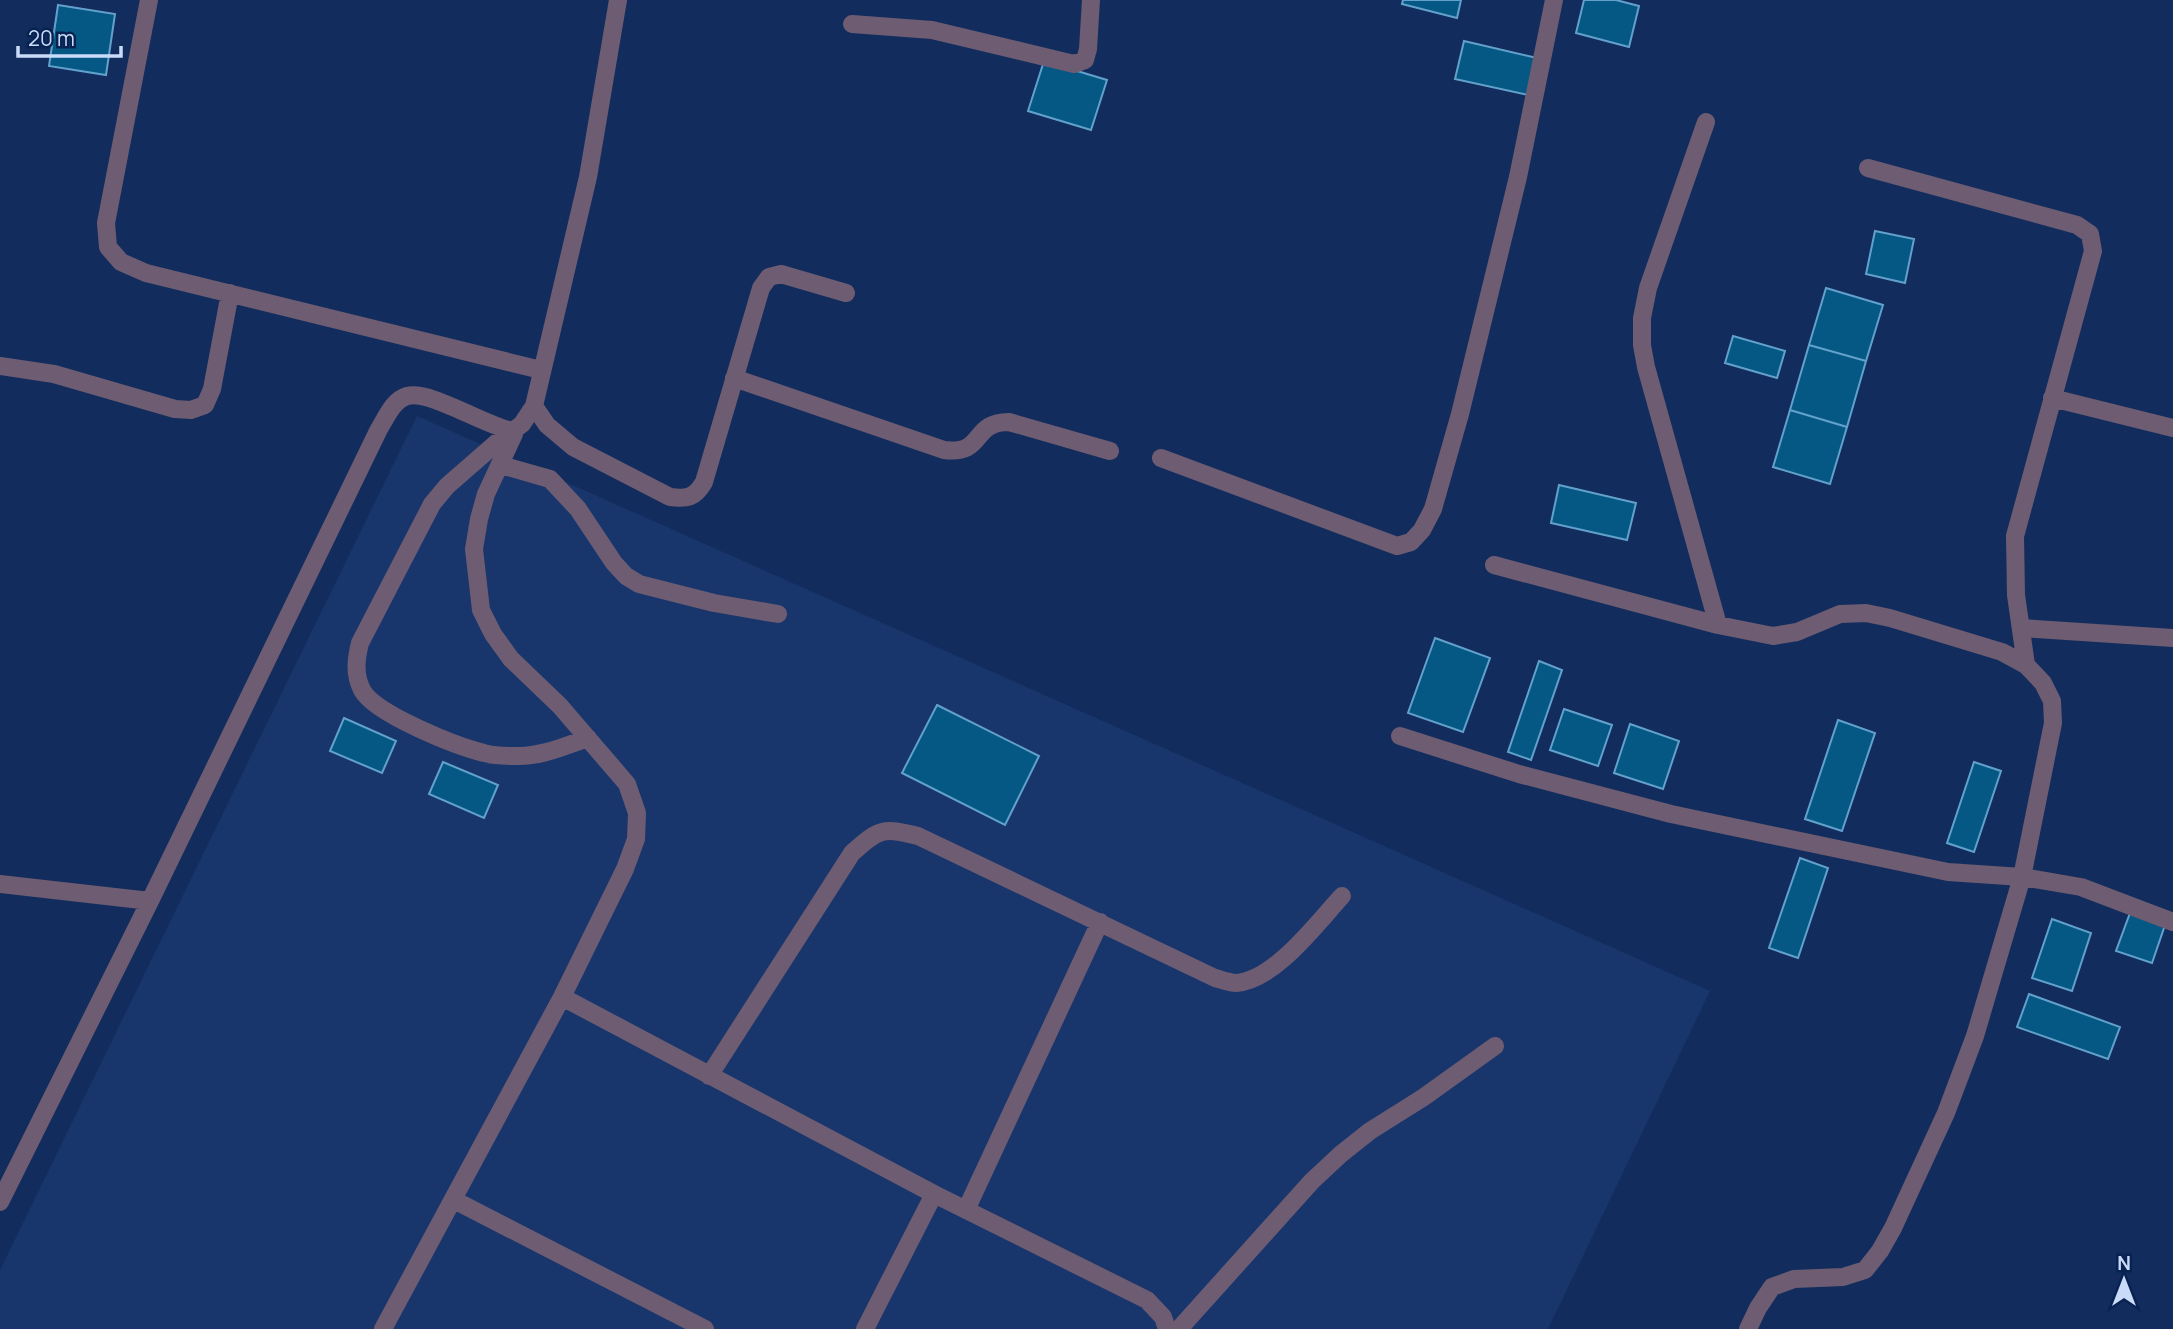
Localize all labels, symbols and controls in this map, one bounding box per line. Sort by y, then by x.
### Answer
scale bar [18,14,121,58]
text: 20 m [28,24,75,52]
north arrow [2089,1245,2159,1315]
text: N [2117,1250,2131,1276]

